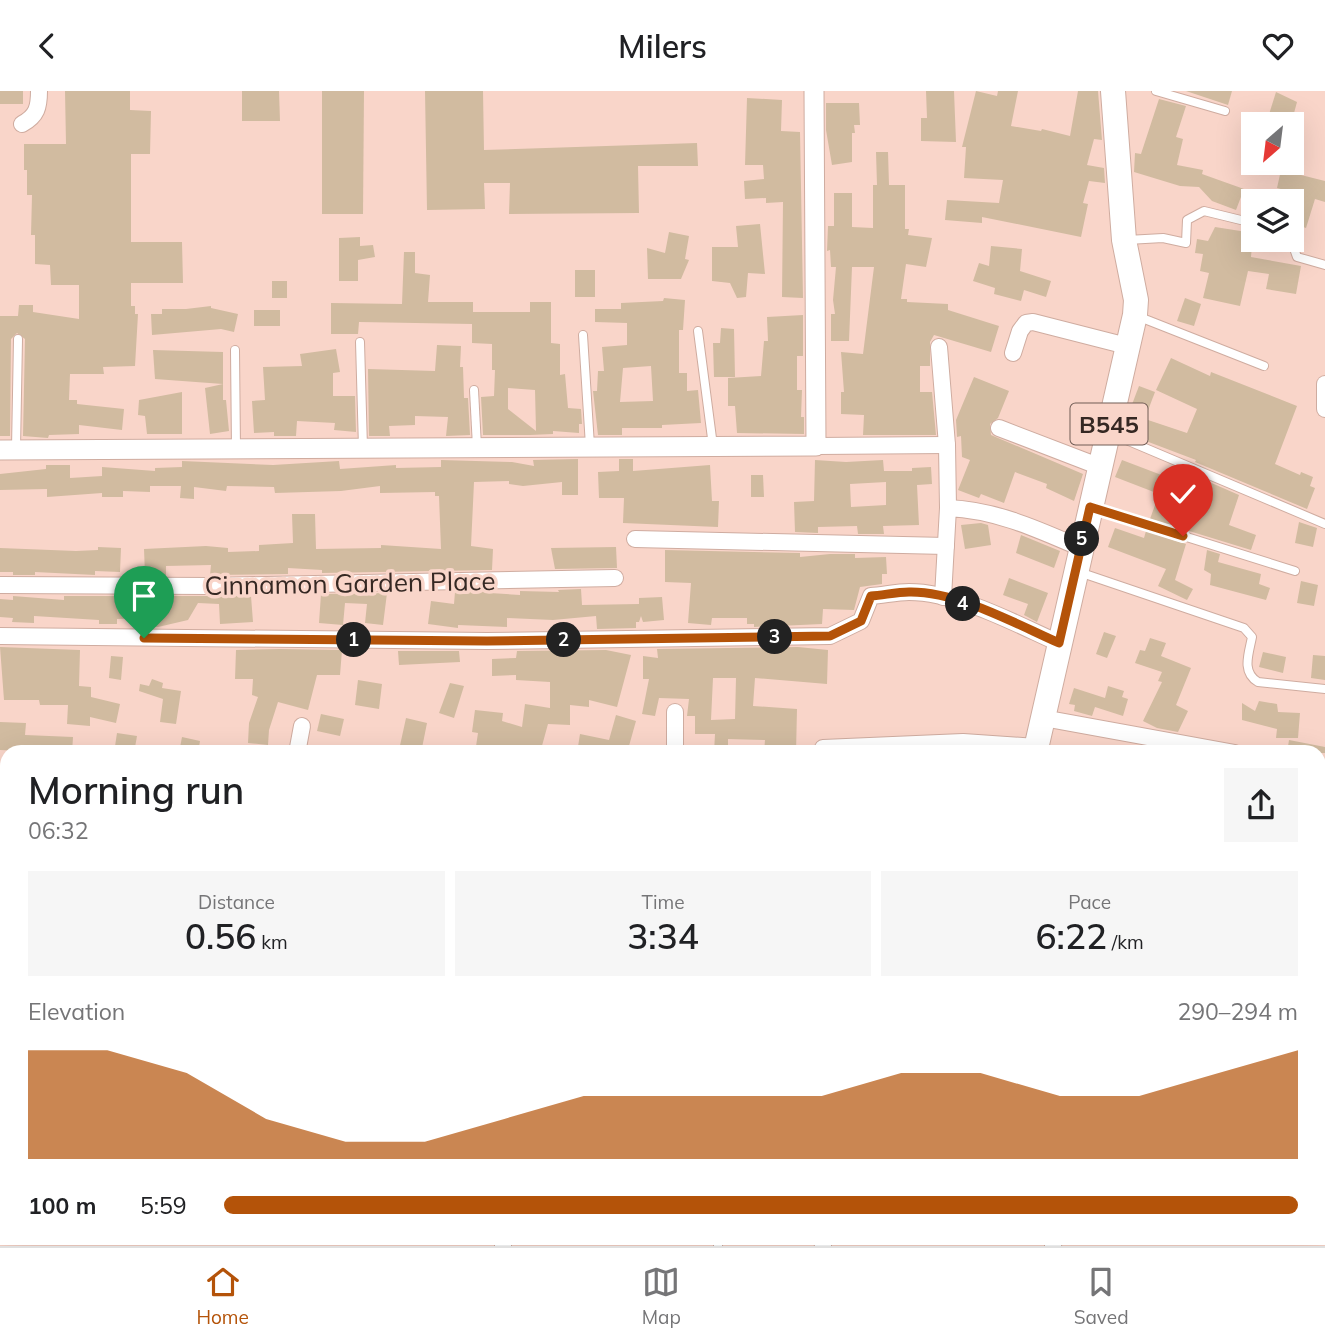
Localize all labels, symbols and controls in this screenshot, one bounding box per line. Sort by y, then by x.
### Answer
text: Milers [618,26,707,66]
icon: back [28,27,66,65]
icon: heart [1259,27,1297,65]
north arrow [1241,112,1304,175]
map controls [1241,112,1304,252]
button: layers [1241,189,1304,252]
road number: B545 [1070,403,1148,445]
pin [1153,464,1213,536]
icon: check [1164,475,1202,513]
pin: 5 [1064,521,1100,557]
text: 5 [1076,526,1087,550]
street label: Cinnamon Garden Place [204,564,496,602]
pin [114,566,174,638]
icon: arrive [125,577,163,615]
pin: 4 [946,587,981,621]
text: 4 [957,591,968,615]
pin: 3 [758,619,792,655]
pin: 1 [336,623,372,657]
pin: 2 [546,623,582,657]
text: 3 [769,624,780,648]
text: 1 [348,627,359,651]
text: 2 [558,627,569,651]
text: Morning run [28,766,244,814]
button: share [1224,768,1298,842]
text: 06:32 [28,816,88,845]
text: Distance [198,890,275,914]
text: Time [641,890,685,914]
text: Pace [1068,890,1111,914]
text: 0.56 [185,914,256,958]
text: 3:34 [627,914,699,958]
text: 6:22 [1036,914,1107,958]
text: km [256,930,288,954]
text: /km [1107,930,1144,954]
text: Elevation [28,997,125,1026]
text: 290–294 m [1177,997,1298,1026]
text: 100 m [28,1191,96,1220]
text: 5:59 [140,1191,187,1220]
tab: Home [196,1263,249,1329]
tab: Map [642,1263,681,1329]
tab: Saved [1074,1263,1129,1329]

